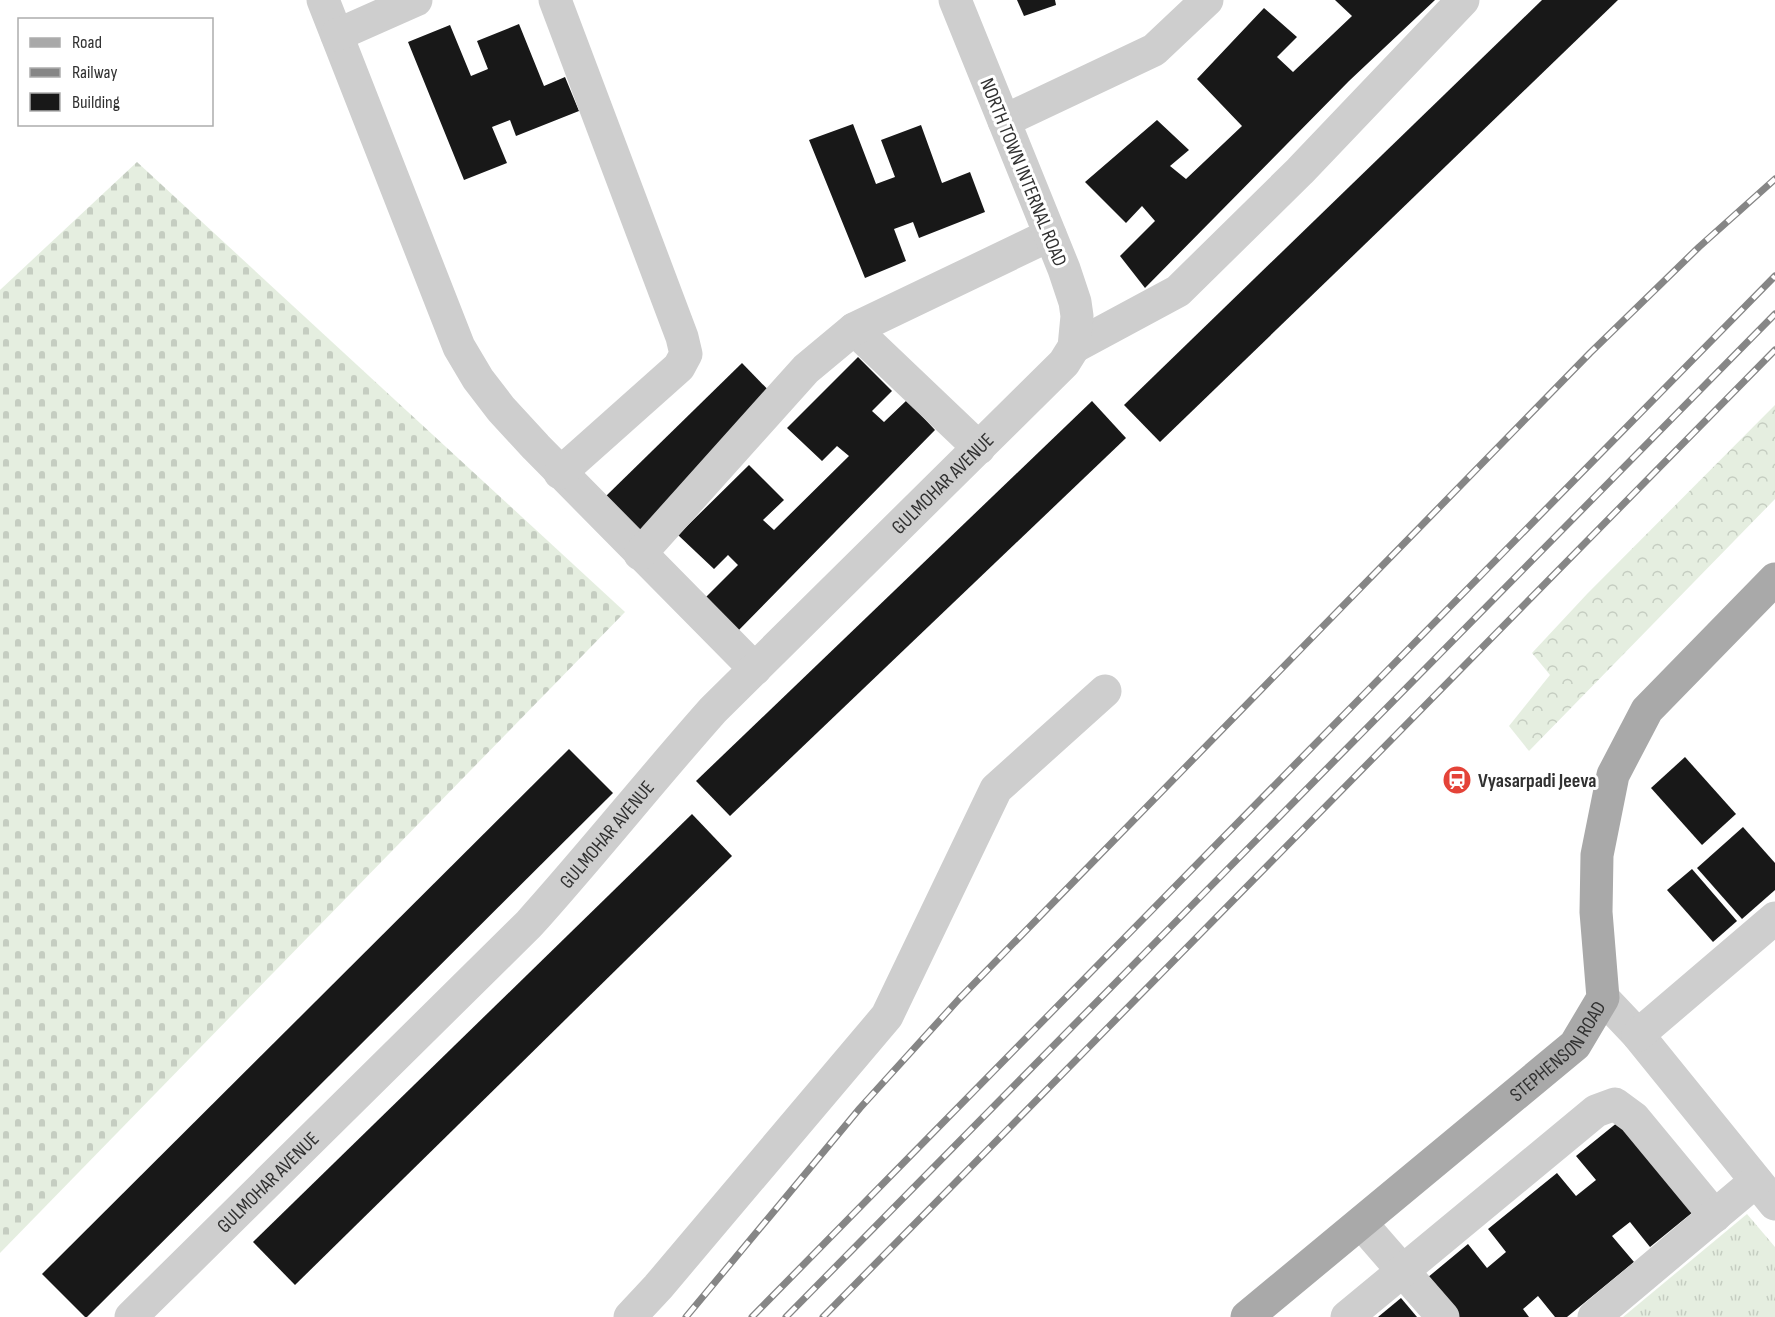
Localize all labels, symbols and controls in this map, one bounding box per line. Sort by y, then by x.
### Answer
legend [18,18,213,126]
text: Road [72,32,102,53]
text: Railway [72,62,117,83]
street label: NORTH TOWN INTERNAL ROAD [974,75,1072,270]
text: Building [72,92,120,113]
street label: GULMOHAR AVENUE [887,428,999,540]
station icon: Vyasarpadi Jeeva [1441,764,1473,796]
place label: Vyasarpadi Jeeva [1478,769,1597,793]
street label: GULMOHAR AVENUE [555,776,660,894]
street label: STEPHENSON ROAD [1505,997,1611,1107]
street label: GULMOHAR AVENUE [212,1127,324,1238]

